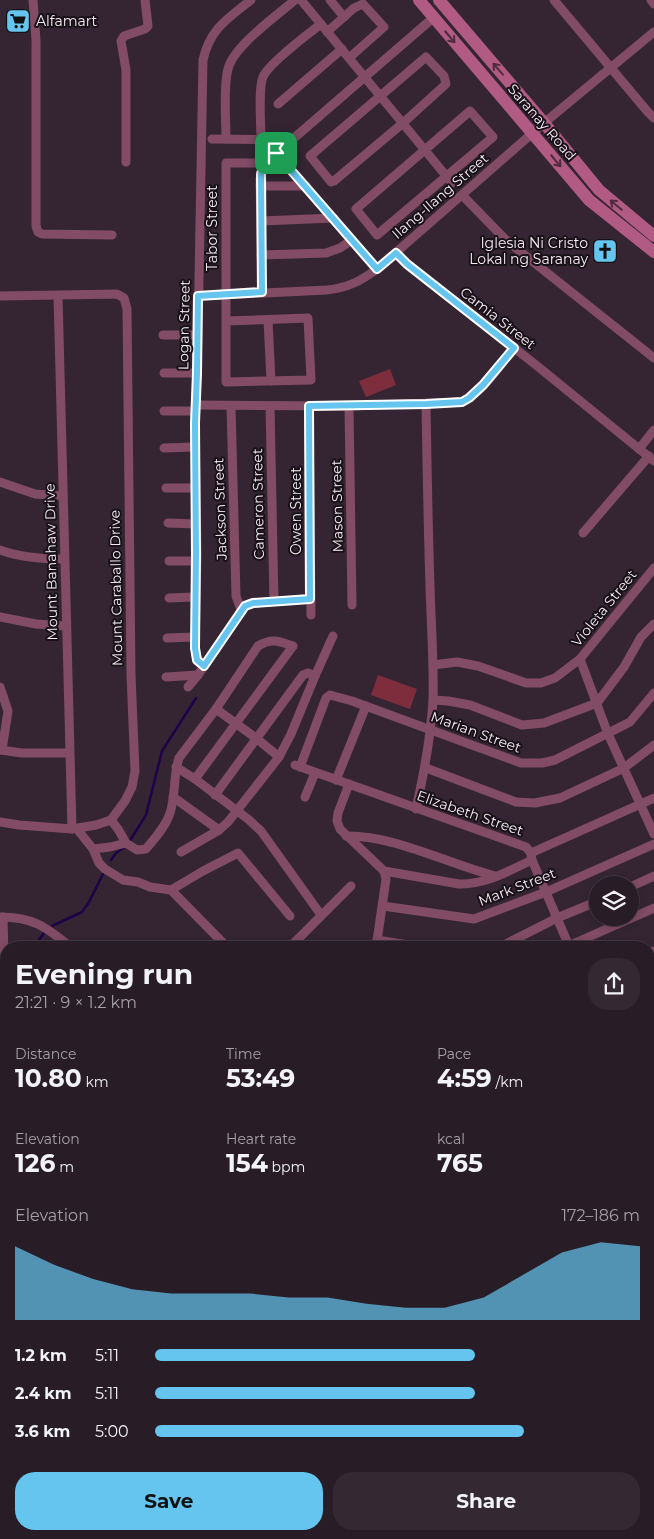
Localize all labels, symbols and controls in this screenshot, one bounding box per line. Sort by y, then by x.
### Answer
supermarket icon: Alfamart [5,8,31,34]
place label: Alfamart [36,12,98,30]
one-way arrow [444,31,456,44]
one-way arrow [492,63,504,76]
street label: Saranay Road [504,80,580,164]
pin [255,132,297,174]
icon: arrive [262,139,290,167]
street label: Ilang-Ilang Street [388,149,492,243]
one-way arrow [550,154,561,167]
street label: Tabor Street [203,185,221,271]
one-way arrow [610,199,623,210]
place label: Iglesia Ni Cristo Lokal ng Saranay [469,234,588,268]
church icon: Iglesia Ni Cristo Lokal ng Saranay [592,238,618,264]
street label: Logan Street [174,279,194,370]
street label: Camia Street [457,283,540,353]
street label: Cameron Street [248,448,268,560]
street label: Jackson Street [209,457,231,561]
street label: Mason Street [327,459,347,553]
street label: Owen Street [287,467,305,555]
street label: Mount Banahaw Drive [41,483,61,641]
street label: Mount Caraballo Drive [106,510,126,666]
street label: Violeta Street [567,566,641,650]
street label: Marian Street [428,707,524,757]
street label: Elizabeth Street [414,786,526,840]
street label: Mark Street [476,864,559,910]
map controls [589,876,639,926]
button: layers [589,876,639,926]
text: Evening run [15,957,193,991]
button: share [588,958,640,1010]
text: 21:21 · 9 × 1.2 km [15,993,137,1012]
text: Distance [15,1045,77,1063]
text: Time [226,1045,261,1063]
text: Pace [437,1045,471,1063]
text: 10.80 [15,1063,82,1093]
text: 53:49 [226,1063,295,1093]
text: 4:59 [437,1063,492,1093]
text: km [82,1073,109,1091]
text: /km [492,1073,523,1091]
text: Elevation [15,1130,80,1148]
text: Heart rate [226,1130,296,1148]
text: kcal [437,1130,465,1148]
text: 126 [15,1148,55,1178]
text: 154 [226,1148,268,1178]
text: 765 [437,1148,483,1178]
text: m [55,1158,74,1176]
text: bpm [268,1158,305,1176]
text: Elevation [15,1206,89,1225]
text: 172–186 m [561,1206,640,1225]
text: 1.2 km [15,1346,67,1365]
text: 5:11 [95,1346,119,1365]
text: 2.4 km [15,1384,72,1403]
text: 5:11 [95,1384,119,1403]
text: 3.6 km [15,1422,70,1441]
text: 5:00 [95,1422,129,1441]
button: Save [15,1472,323,1530]
button: Share [333,1472,640,1530]

